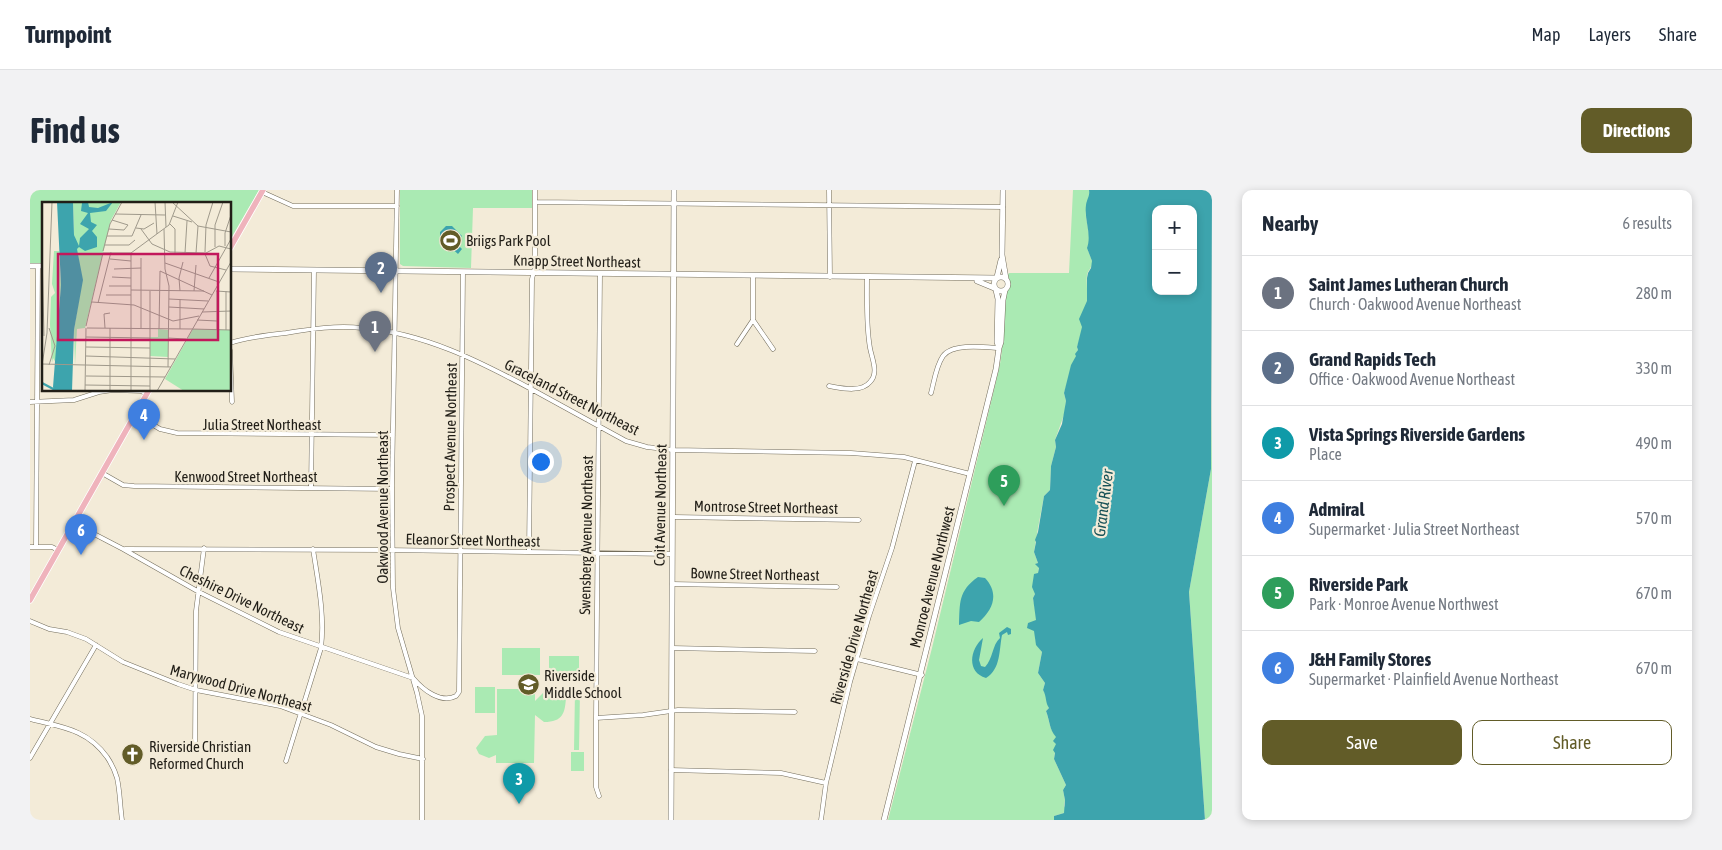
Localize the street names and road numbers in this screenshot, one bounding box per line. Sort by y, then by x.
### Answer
street label: Knapp Street Northeast [513,251,641,271]
street label: Graceland Street Northeast [502,356,642,438]
street label: Prospect Avenue Northeast [440,363,460,511]
street label: Julia Street Northeast [203,416,321,433]
street label: Oakwood Avenue Northeast [374,430,391,584]
street label: Coit Avenue Northeast [650,444,670,566]
street label: Swensberg Avenue Northeast [576,455,596,615]
street label: Kenwood Street Northeast [174,468,318,485]
street label: Montrose Street Northeast [694,497,838,517]
street label: Monroe Avenue Northwest [906,504,958,650]
street label: Eleanor Street Northeast [405,530,541,550]
street label: Cheshire Drive Northeast [177,561,307,637]
street label: Bowne Street Northeast [690,564,820,584]
street label: Riverside Drive Northeast [827,568,881,706]
street label: Marywood Drive Northeast [168,661,314,715]

